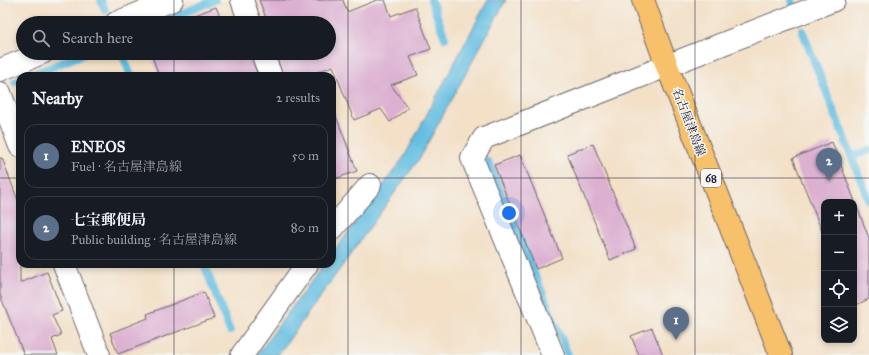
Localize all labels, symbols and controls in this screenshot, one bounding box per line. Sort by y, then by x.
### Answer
search box [16,16,336,60]
icon: search [30,27,52,49]
text: Search here [62,29,133,47]
street label: 名古屋津島線 [670,86,708,158]
text: Nearby [32,88,83,109]
text: 2 results [276,90,320,106]
text: ENEOS [71,138,125,156]
text: 1 [43,148,49,164]
text: 50 m [292,148,319,164]
pin: 2 [816,148,842,181]
text: Fuel · 名古屋津島線 [71,159,182,175]
road number: 68 [701,169,721,187]
map controls [821,199,857,343]
button: + [821,199,857,235]
your location [499,203,519,223]
text: 七宝郵便局 [71,211,146,229]
text: 2 [43,220,49,236]
text: 80 m [291,220,319,236]
text: Public building · 名古屋津島線 [71,232,237,248]
button: − [821,235,857,271]
button: locate [821,271,857,307]
pin: 1 [663,307,689,340]
button: layers [821,307,857,343]

